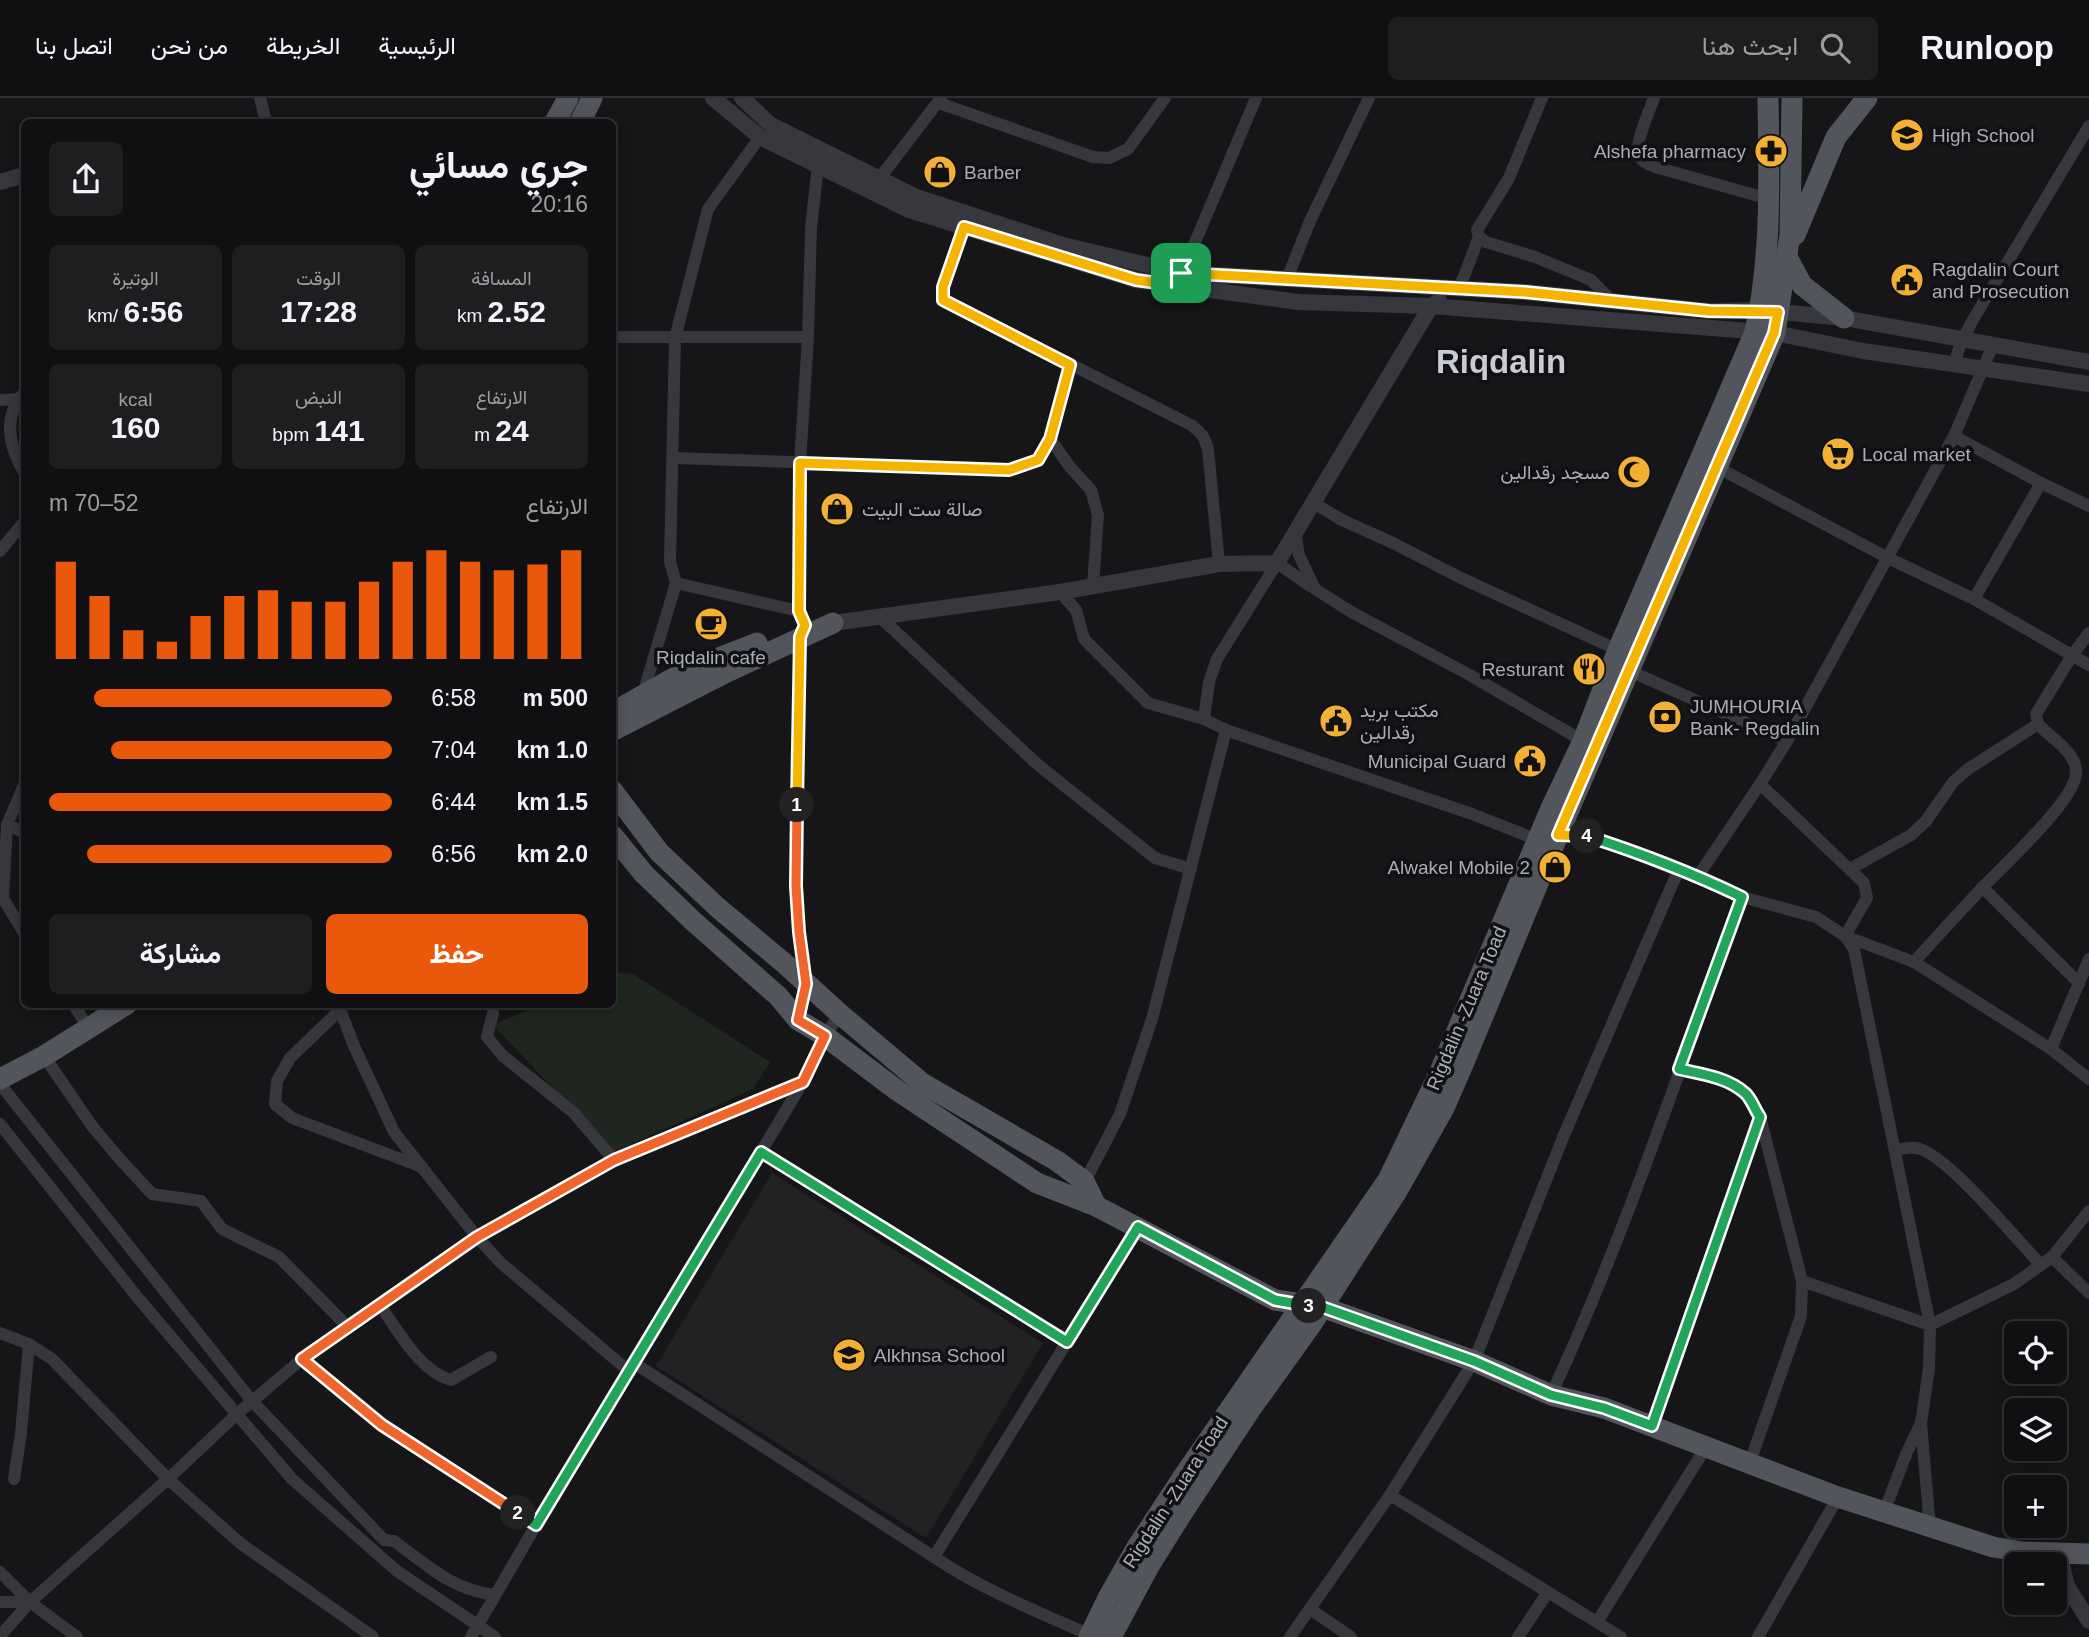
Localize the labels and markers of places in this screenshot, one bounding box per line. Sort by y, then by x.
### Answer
school or university icon: High School [1888,116,1926,154]
place label: High School [1932,125,2034,146]
pharmacy icon: Alshefa pharmacy [1752,132,1790,170]
place label: Alshefa pharmacy [1594,141,1746,162]
shop icon: Barber [921,153,959,191]
place label: Barber [964,162,1022,183]
pin [1151,243,1211,303]
place label: Ragdalin Court and Prosecution [1932,259,2069,302]
public building icon: Ragdalin Court and Prosecution [1888,261,1926,299]
supermarket icon: Local market [1819,435,1857,473]
place label: Local market [1862,444,1971,465]
mosque icon: مسجد رقدالين [1615,453,1653,491]
place label: مسجد رقدالين [1500,462,1610,484]
shop icon: صالة ست البيت [818,490,856,528]
place label: صالة ست البيت [862,499,982,521]
cafe icon: Riqdalin cafe [692,605,730,643]
place label: Riqdalin cafe [656,647,766,668]
restaurant icon: Resturant [1570,650,1608,688]
place label: Resturant [1482,659,1565,680]
place label: JUMHOURIA Bank- Regdalin [1690,696,1820,739]
bank icon: JUMHOURIA Bank- Regdalin [1646,698,1684,736]
place label: مكتب بريد رقدالين [1360,700,1439,744]
public building icon: مكتب بريد رقدالين [1317,702,1355,740]
public building icon: Municipal Guard [1511,742,1549,780]
place label: Municipal Guard [1368,751,1506,772]
pin: 1 [780,788,814,822]
pin: 4 [1570,818,1604,854]
shop icon: Alwakel Mobile 2 [1536,848,1574,886]
place label: Alwakel Mobile 2 [1387,857,1530,878]
pin: 3 [1292,1288,1326,1324]
school or university icon: Alkhnsa School [830,1336,868,1374]
place label: Alkhnsa School [874,1345,1005,1366]
pin: 2 [500,1496,536,1530]

